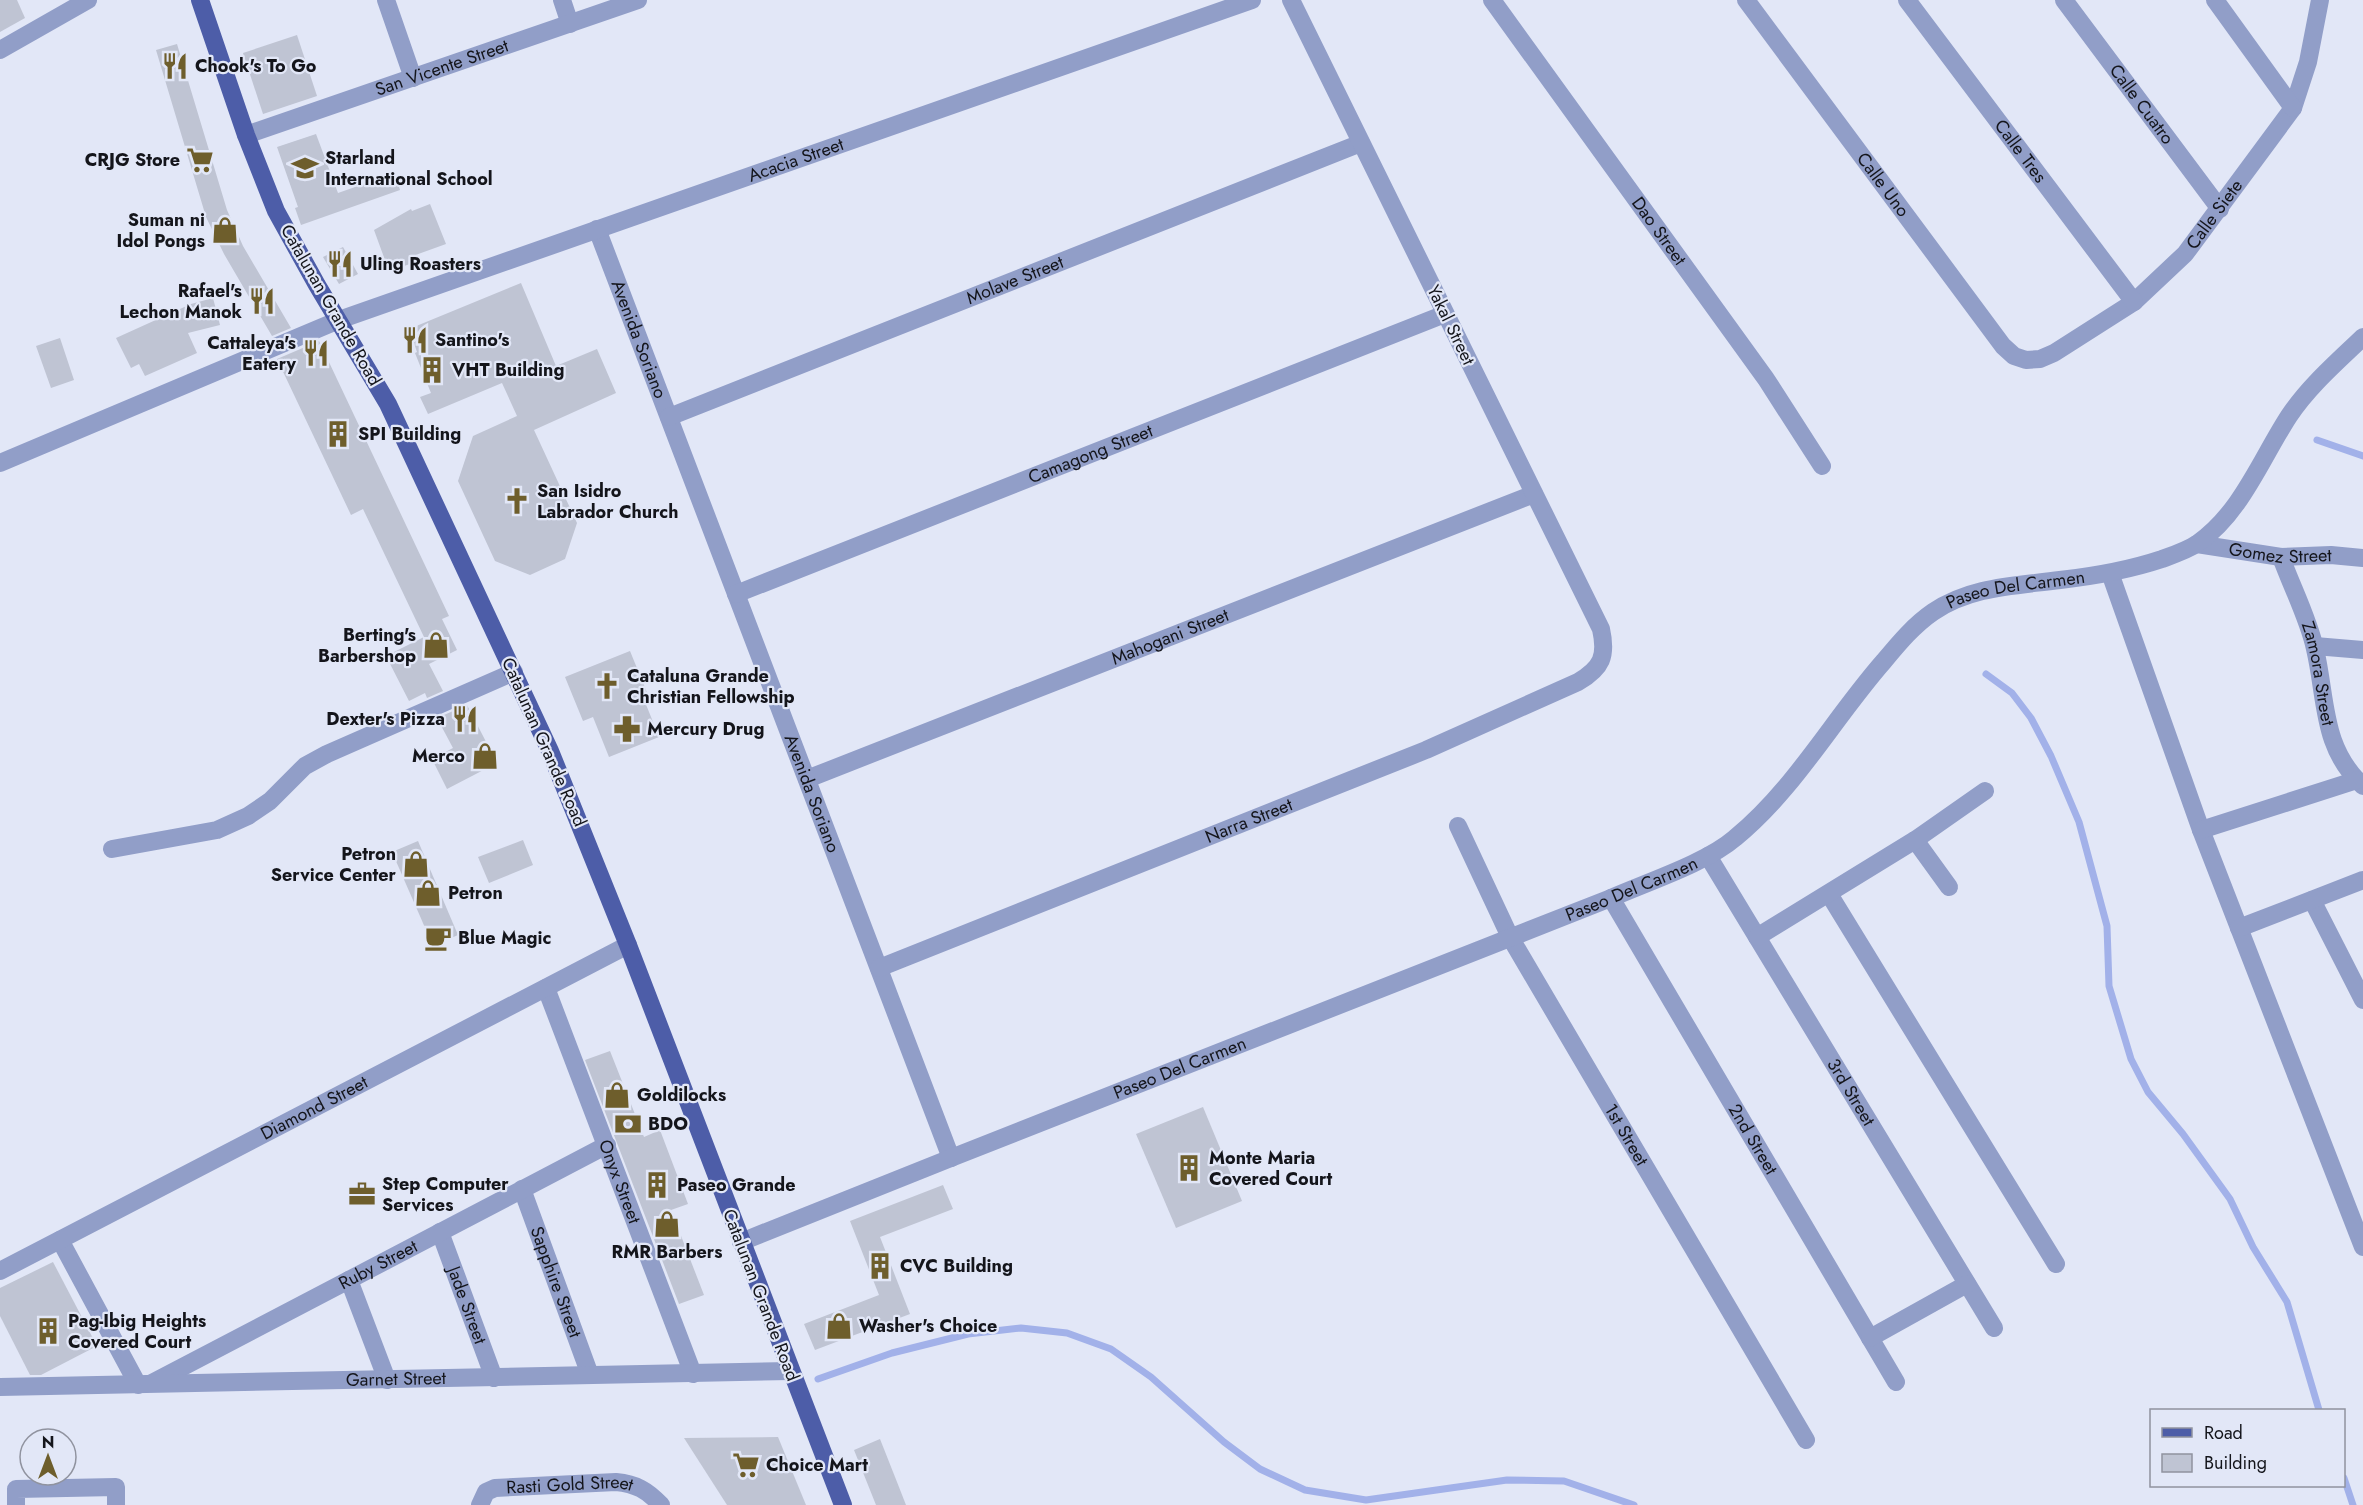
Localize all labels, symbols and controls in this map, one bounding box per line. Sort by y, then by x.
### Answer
street label: San Vicente Street [372,32,512,103]
restaurant icon: Chook's To Go [160,51,190,81]
place label: Chook's To Go [195,53,317,79]
street label: Calle Cuatro [2103,59,2181,150]
street label: Calle Tres [1988,114,2053,188]
street label: Acacia Street [745,131,848,189]
supermarket icon: CRJG Store [185,145,215,175]
place label: Starland International School [325,145,493,192]
place label: CRJG Store [85,147,180,173]
street label: Calle Uno [1850,147,1916,222]
school or university icon: Starland International School [290,153,320,183]
street label: Calle Siete [2180,174,2249,255]
street label: Dao Street [1625,191,1693,271]
place label: Suman ni Idol Pongs [116,207,205,254]
shop icon: Suman ni Idol Pongs [210,215,240,245]
street label: Catalunan Grande Road [274,219,388,391]
restaurant icon: Uling Roasters [325,249,355,279]
street label: Molave Street [962,249,1068,311]
place label: Uling Roasters [360,251,481,277]
street label: Avenida Soriano [605,276,673,402]
place label: Rafael's Lechon Manok [120,278,243,325]
street label: Yakal Street [1420,281,1482,370]
restaurant icon: Rafael's Lechon Manok [247,286,277,316]
restaurant icon: Santino's [400,325,430,355]
place label: Santino's [435,327,509,353]
place label: Cattaleya's Eatery [207,330,297,377]
restaurant icon: Cattaleya's Eatery [301,338,331,368]
building icon: VHT Building [417,355,447,385]
place label: VHT Building [451,357,564,383]
street label: Camagong Street [1024,417,1157,490]
building icon: SPI Building [323,419,353,449]
place label: SPI Building [358,421,461,447]
place label: San Isidro Labrador Church [537,478,678,525]
church icon: San Isidro Labrador Church [502,486,532,516]
street label: Gomez Street [2227,536,2333,570]
street label: Paseo Del Carmen [1942,564,2087,615]
street label: Mahogani Street [1108,602,1233,671]
street label: Zamora Street [2295,618,2341,729]
place label: Berting's Barbershop [318,622,416,669]
shop icon: Berting's Barbershop [421,630,451,660]
street label: Catalunan Grande Road [495,653,593,831]
place label: Cataluna Grande Christian Fellowship [627,663,795,710]
church icon: Cataluna Grande Christian Fellowship [592,671,622,701]
restaurant icon: Dexter's Pizza [450,704,480,734]
place label: Dexter's Pizza [326,706,445,732]
pharmacy icon: Mercury Drug [612,714,642,744]
place label: Mercury Drug [647,716,764,742]
street label: Avenida Soriano [778,730,847,857]
shop icon: Merco [470,741,500,771]
place label: Merco [412,743,465,769]
street label: Narra Street [1201,791,1297,850]
place label: Petron Service Center [271,841,397,888]
shop icon: Petron Service Center [401,849,431,879]
street label: Paseo Del Carmen [1562,850,1702,928]
shop icon: Petron [413,878,443,908]
place label: Petron [448,880,503,906]
cafe icon: Blue Magic [423,923,453,953]
place label: Blue Magic [458,925,551,951]
street label: Paseo Del Carmen [1109,1030,1250,1106]
street label: 3rd Street [1821,1053,1882,1131]
street label: Diamond Street [256,1069,373,1147]
shop icon: Goldilocks [602,1080,632,1110]
place label: Goldilocks [637,1082,726,1108]
street label: 1st Street [1598,1099,1655,1171]
street label: 2nd Street [1722,1099,1785,1180]
bank icon: BDO [613,1109,643,1139]
place label: BDO [648,1111,688,1137]
street label: Onyx Street [592,1136,648,1228]
place label: Monte Maria Covered Court [1209,1145,1332,1192]
building icon: Monte Maria Covered Court [1174,1153,1204,1183]
building icon: Paseo Grande [642,1170,672,1200]
place label: Step Computer Services [382,1171,509,1218]
place label: Paseo Grande [677,1172,795,1198]
office icon: Step Computer Services [347,1179,377,1209]
street label: Catalunan Grande Road [716,1205,806,1385]
shop icon: RMR Barbers [652,1209,682,1239]
street label: Sapphire Street [524,1223,588,1342]
street label: Ruby Street [334,1233,423,1296]
place label: RMR Barbers [612,1239,722,1265]
building icon: CVC Building [865,1251,895,1281]
place label: CVC Building [900,1253,1013,1279]
street label: Jade Street [440,1261,494,1348]
place label: Pag-Ibig Heights Covered Court [68,1308,206,1355]
shop icon: Washer's Choice [824,1311,854,1341]
place label: Washer's Choice [859,1313,997,1339]
building icon: Pag-Ibig Heights Covered Court [33,1316,63,1346]
street label: Garnet Street [346,1365,447,1393]
legend [2150,1409,2345,1487]
text: Road [2204,1420,2243,1446]
north arrow [18,1427,78,1487]
text: N [42,1431,54,1454]
supermarket icon: Choice Mart [731,1450,761,1480]
text: Building [2204,1450,2267,1476]
place label: Choice Mart [766,1452,868,1478]
street label: Rasti Gold Street [506,1469,637,1500]

